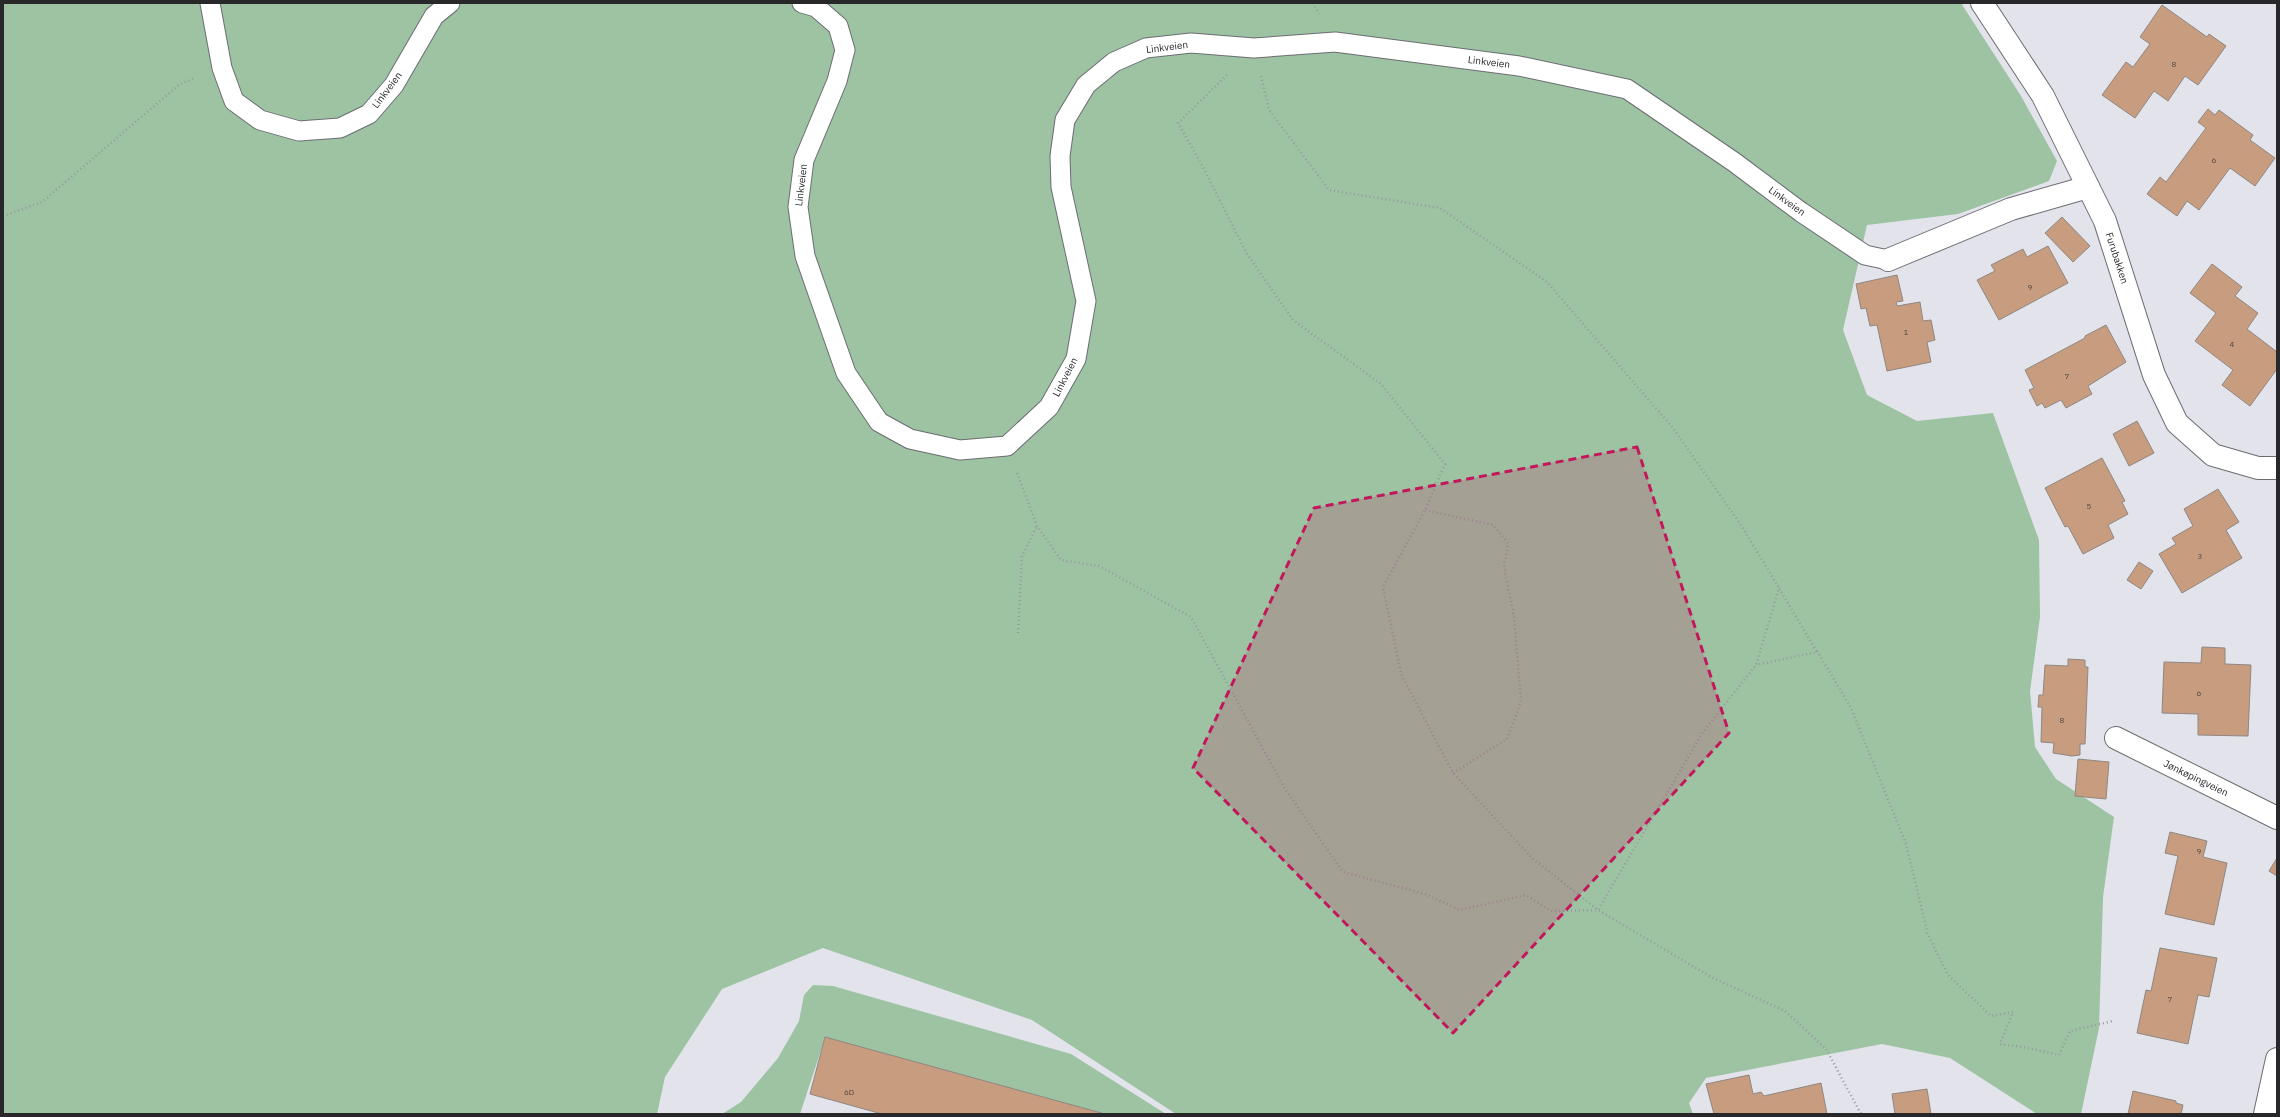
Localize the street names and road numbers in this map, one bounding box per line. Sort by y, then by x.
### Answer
street label: Linkveien [1145,38,1189,56]
street label: Linkveien [1467,53,1511,71]
street label: Linkveien [369,69,405,111]
street label: Linkveien [792,163,810,207]
street label: Linkveien [1766,183,1808,219]
street label: Furubakken [2103,231,2131,285]
street label: Linkveien [1050,355,1080,399]
street label: Jønkøpingveien [2161,757,2231,799]

